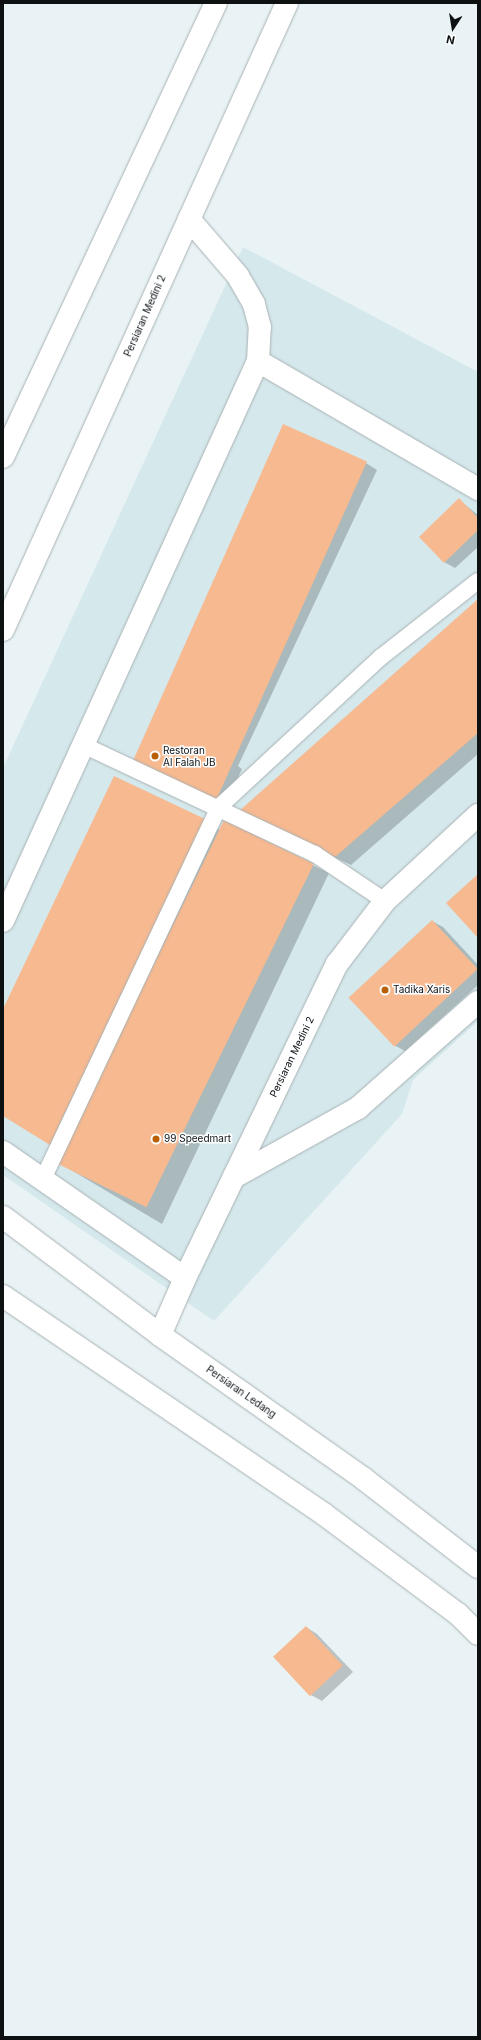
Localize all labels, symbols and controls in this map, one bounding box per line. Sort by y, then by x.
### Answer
north arrow [433,8,473,48]
text: N [445,32,456,47]
street label: Persiaran Medini 2 [122,273,168,359]
place label: Restoran Al Falah JB [163,744,215,768]
marker: Restoran Al Falah JB [150,751,160,761]
place label: Tadika Xaris [393,984,450,996]
marker: Tadika Xaris [380,985,390,995]
street label: Persiaran Medini 2 [267,1015,317,1099]
place label: 99 Speedmart [164,1133,231,1145]
marker: 99 Speedmart [151,1134,161,1144]
street label: Persiaran Ledang [204,1363,278,1421]

